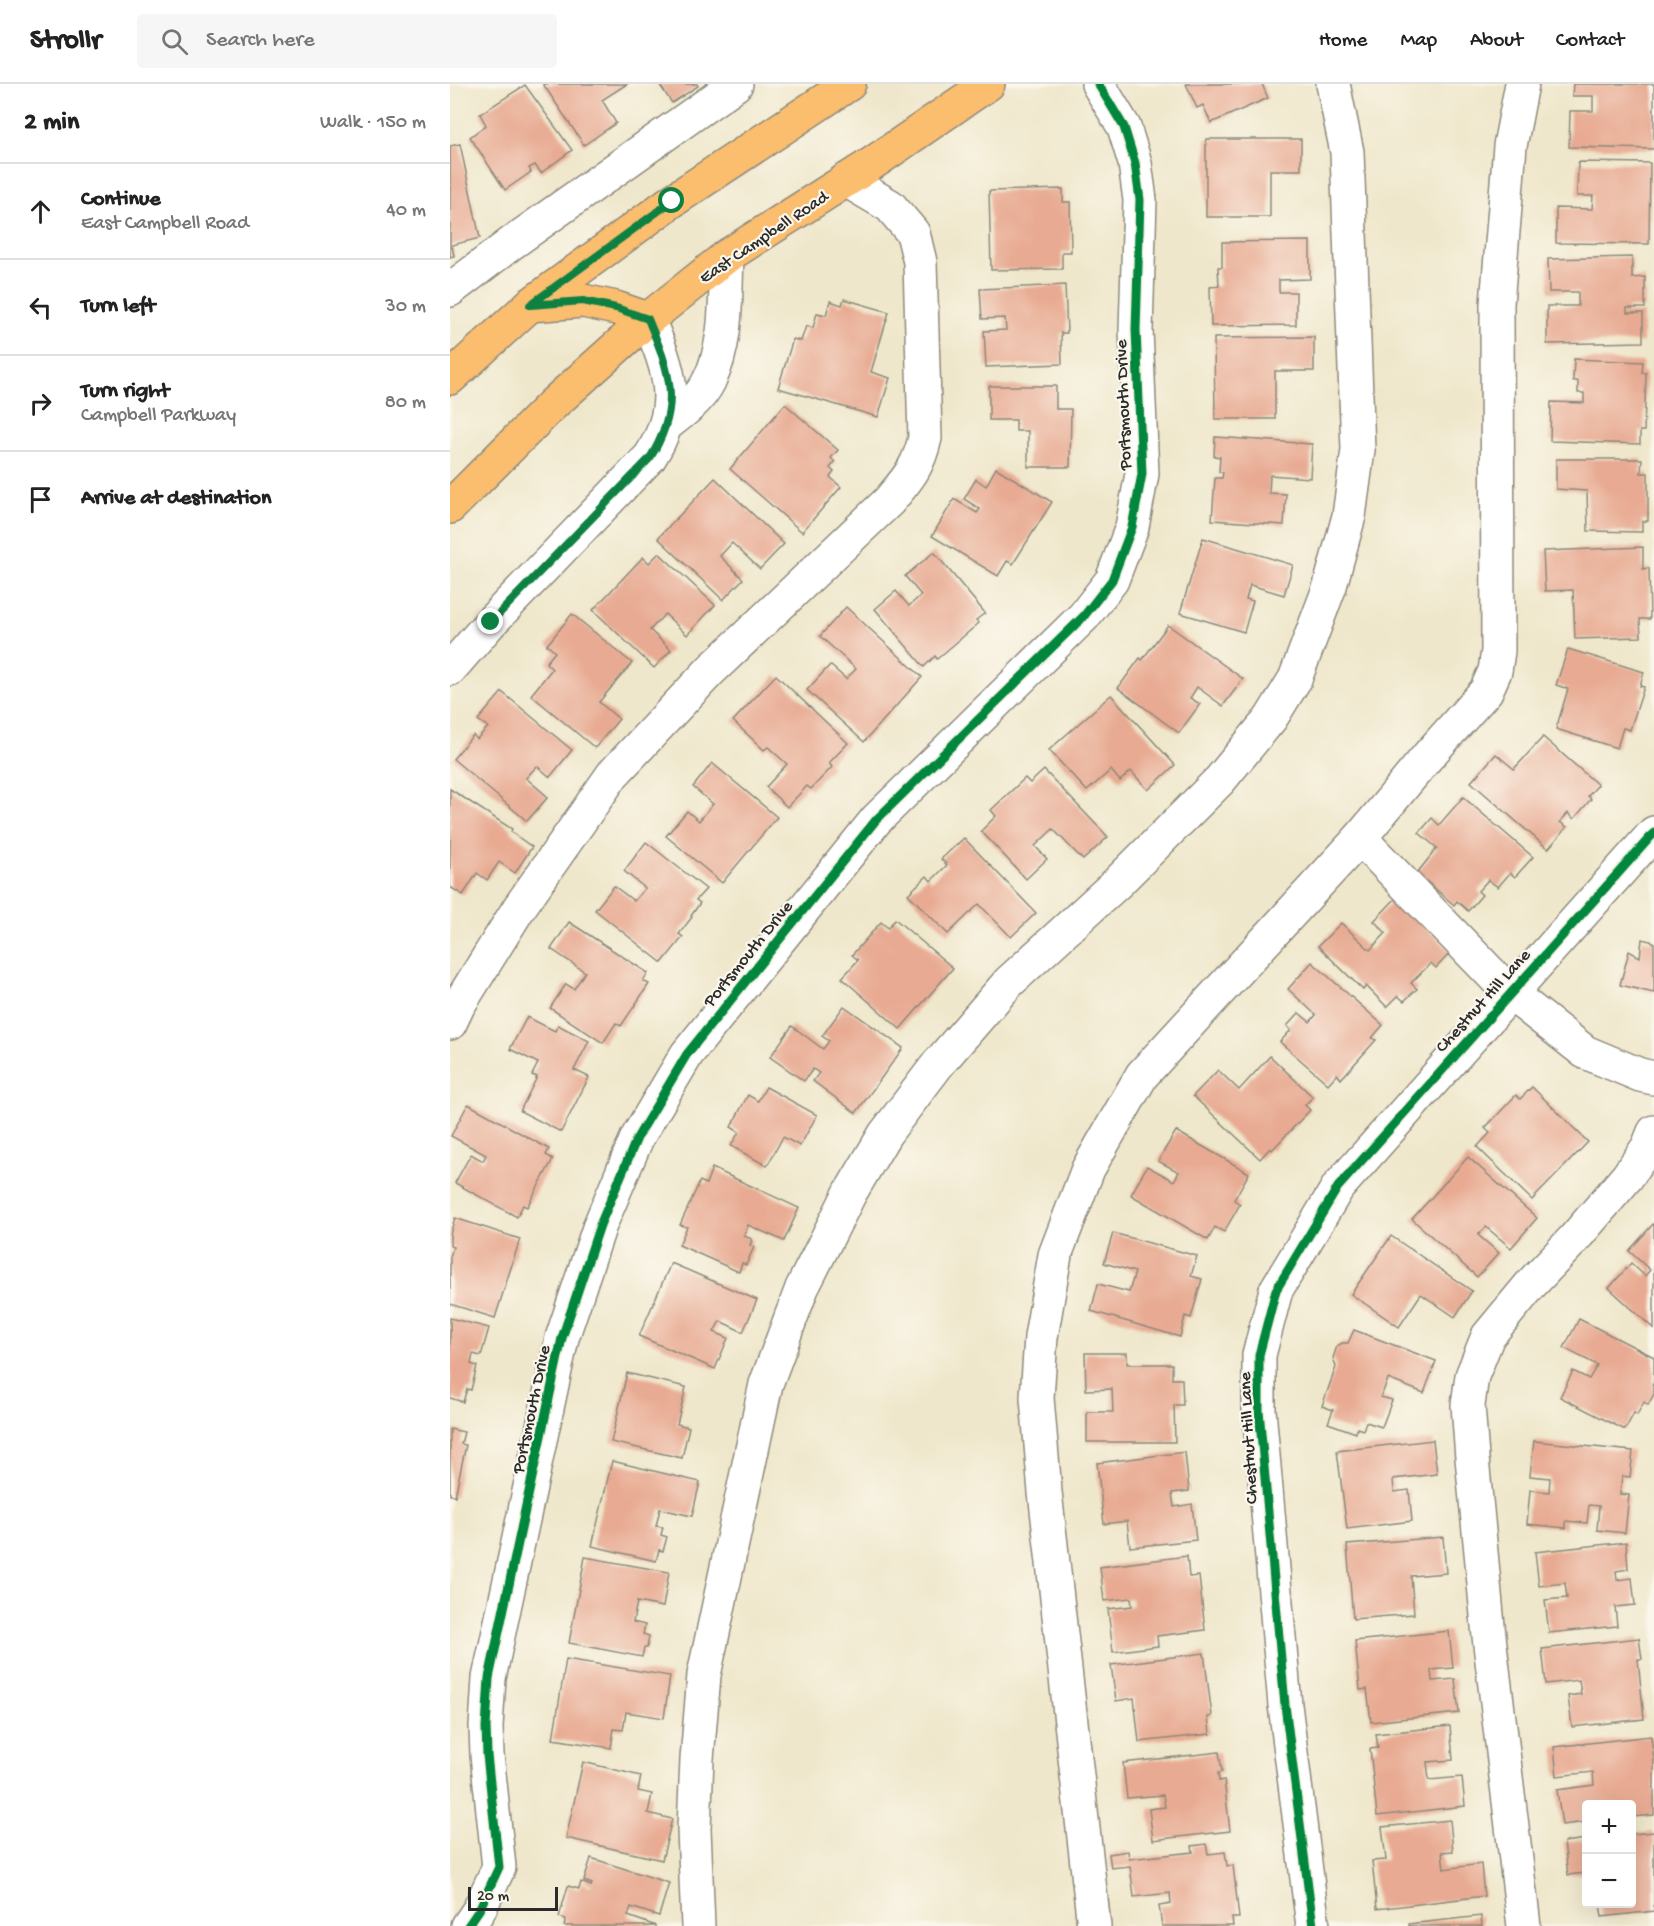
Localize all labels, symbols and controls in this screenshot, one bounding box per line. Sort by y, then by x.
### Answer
search box [137,14,557,68]
text: Strollr [30,25,101,58]
icon: search [158,25,191,58]
text: Search here [206,28,315,54]
text: Home [1319,29,1367,54]
text: Map [1400,29,1437,54]
text: About [1470,29,1523,54]
text: Contact [1556,29,1624,54]
text: 2 min [24,108,79,139]
text: Walk · 150 m [320,112,426,135]
street label: East Campbell Road [696,186,834,289]
text: Continue [81,187,161,213]
route start [658,187,684,213]
icon: ahead [24,195,57,228]
text: 40 m [386,200,426,223]
text: East Campbell Road [81,213,249,236]
icon: left [24,291,57,324]
text: Turn left [81,294,155,320]
text: 30 m [385,296,426,319]
street label: Portsmouth Drive [1112,339,1137,472]
text: Turn right [81,379,169,405]
icon: right [24,387,57,420]
text: 80 m [385,392,426,415]
text: Campbell Parkway [81,405,236,428]
icon: arrive [24,483,57,516]
text: Arrive at destination [81,486,271,512]
route end [477,608,503,634]
street label: Portsmouth Drive [699,897,799,1013]
street label: Chestnut Hill Lane [1432,945,1536,1058]
street label: Portsmouth Drive [508,1343,556,1477]
street label: Chestnut Hill Lane [1236,1371,1263,1504]
map controls [1582,1800,1636,1908]
button: + [1582,1800,1636,1854]
button: − [1582,1854,1636,1908]
scale bar [468,1884,558,1912]
text: 20 m [477,1888,509,1907]

